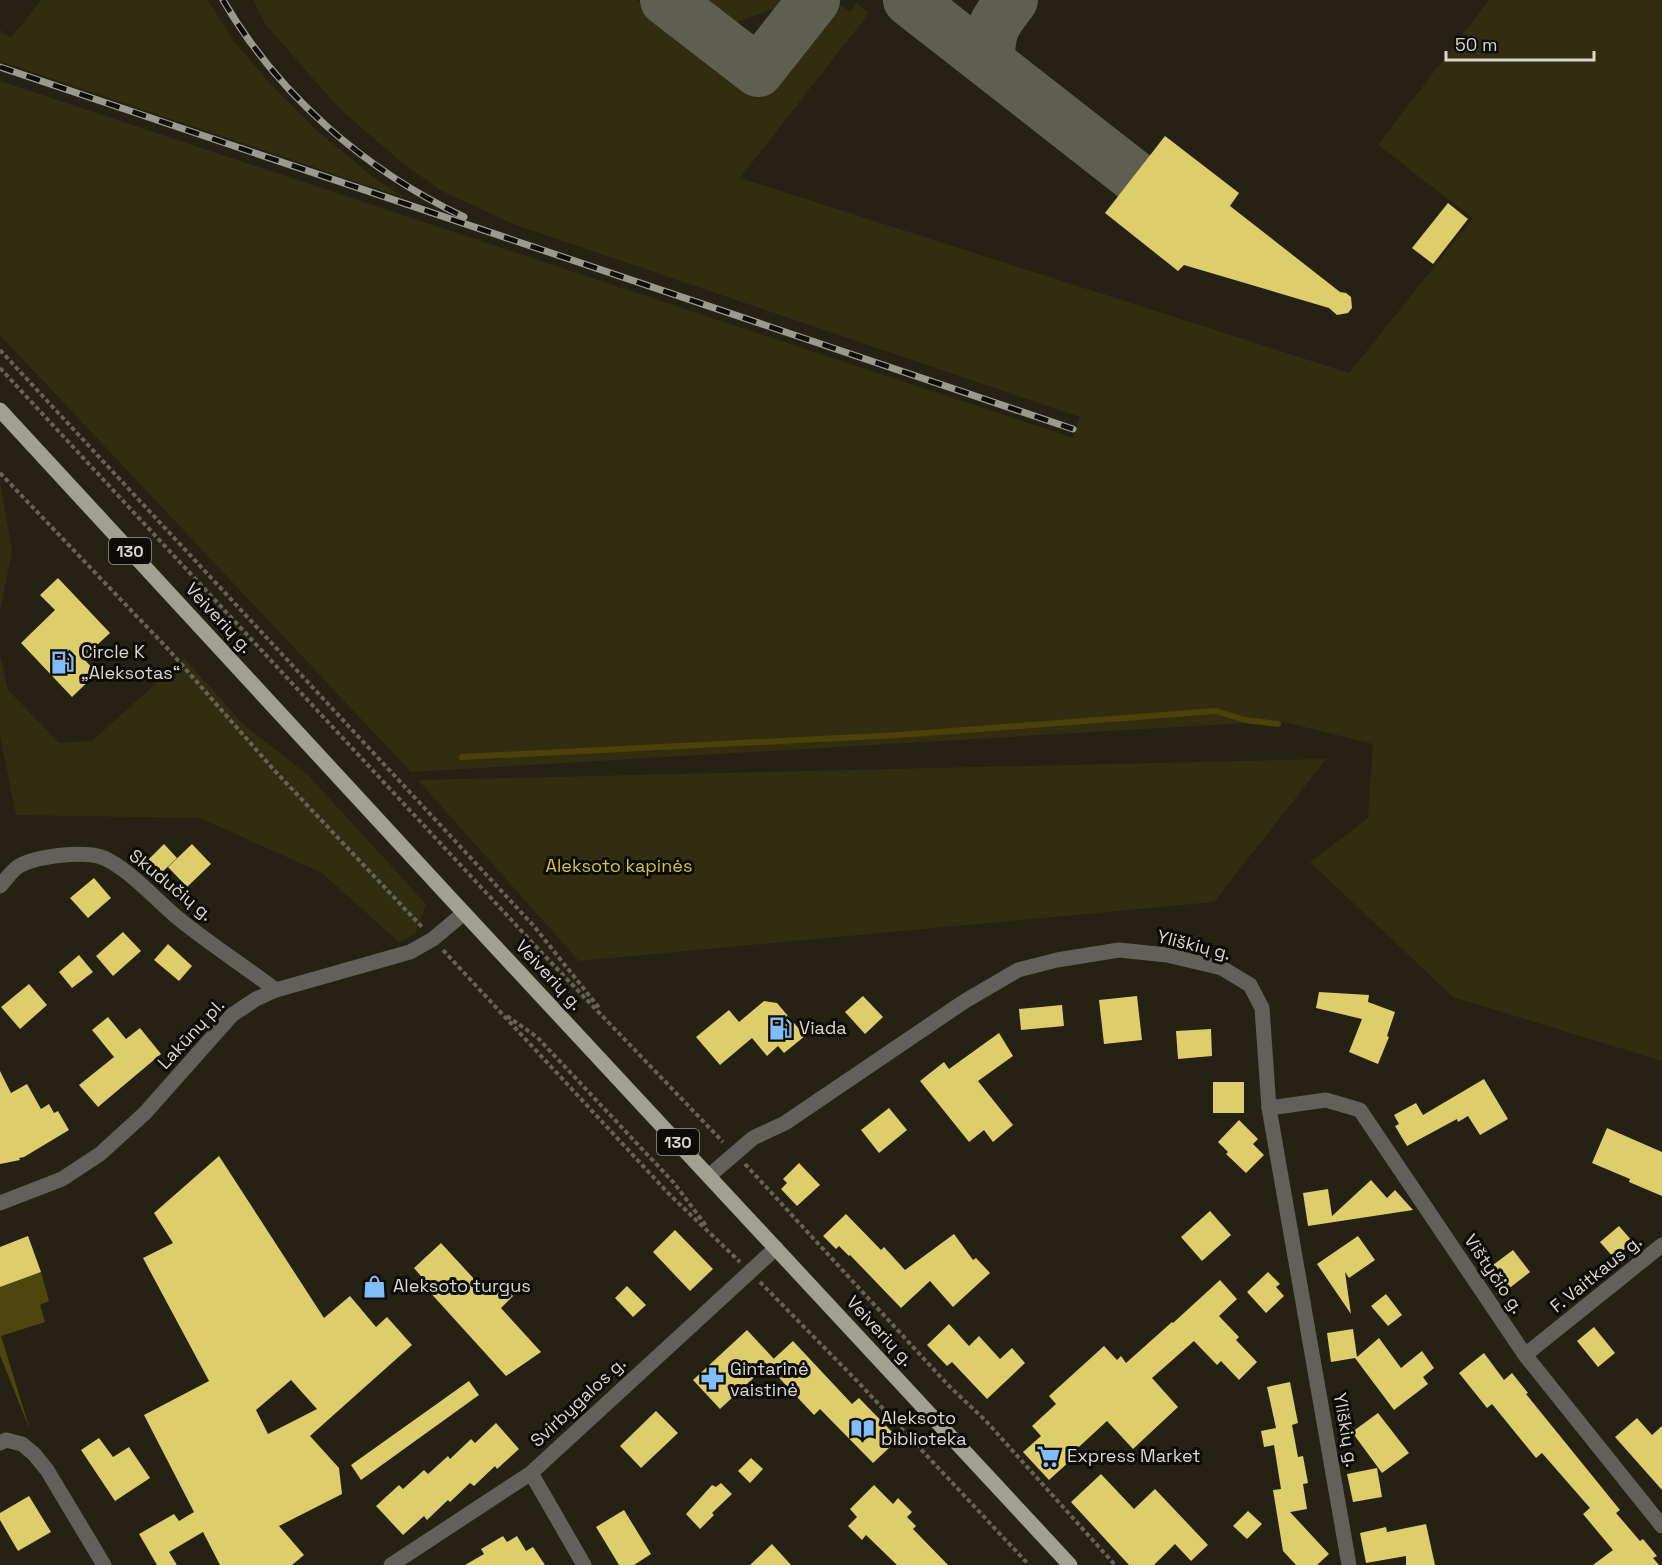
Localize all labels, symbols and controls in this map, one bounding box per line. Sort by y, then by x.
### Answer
scale bar [1446,24,1594,62]
text: 50 m [1455,33,1497,56]
road number: 130 [109,538,151,564]
street label: Veiverių g. [181,577,258,658]
place label: Circle K „Aleksotas“ [81,640,180,684]
fuel station icon: Circle K „Aleksotas“ [50,649,76,675]
street label: Skudučių g. [125,844,218,925]
park label: Aleksoto kapinės [546,854,692,877]
street label: Yliškių g. [1155,924,1233,965]
street label: Veiverių g. [511,934,588,1015]
street label: Lakūnų pl. [152,994,229,1074]
fuel station icon: Viada [768,1015,794,1041]
place label: Viada [799,1016,847,1039]
road number: 130 [657,1129,699,1155]
street label: Vištyčio g. [1459,1229,1529,1318]
street label: F. Vaitkaus g. [1545,1230,1646,1318]
shop icon: Aleksoto turgus [362,1273,388,1299]
place label: Aleksoto turgus [393,1274,531,1297]
street label: Veiverių g. [842,1290,919,1371]
street label: Svirbygalos g. [525,1352,630,1452]
place label: Gintarinė vaistinė [730,1357,809,1401]
pharmacy icon: Gintarinė vaistinė [699,1366,725,1392]
street label: Yliškių g. [1329,1391,1364,1469]
place label: Aleksoto biblioteka [881,1406,967,1450]
library icon: Aleksoto biblioteka [850,1415,876,1441]
supermarket icon: Express Market [1036,1443,1062,1469]
place label: Express Market [1067,1444,1201,1467]

